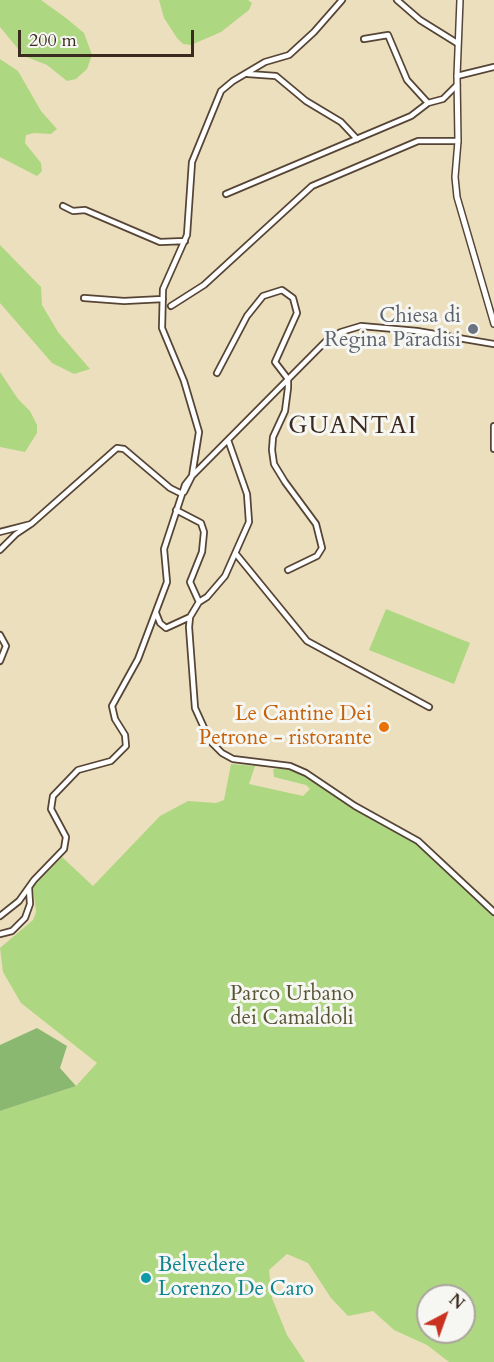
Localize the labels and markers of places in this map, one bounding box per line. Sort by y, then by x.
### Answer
place label: Chiesa di Regina Paradisi [324,304,461,354]
marker: Chiesa di Regina Paradisi [466,322,480,336]
place label: Le Cantine Dei Petrone - ristorante [199,702,372,752]
marker: Le Cantine Dei Petrone - ristorante [377,720,391,734]
place label: Belvedere Lorenzo De Caro [158,1253,314,1303]
marker: Belvedere Lorenzo De Caro [139,1271,153,1285]

